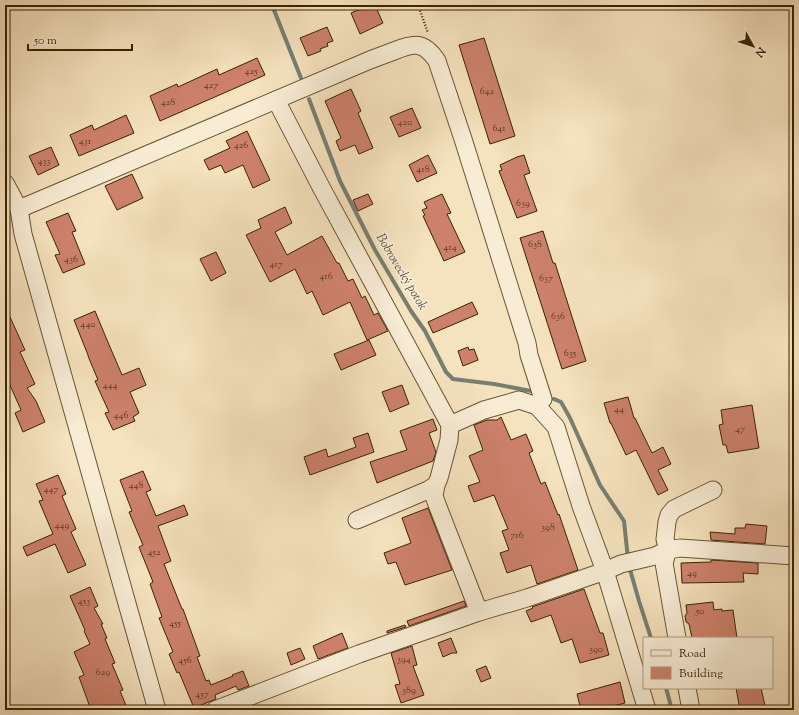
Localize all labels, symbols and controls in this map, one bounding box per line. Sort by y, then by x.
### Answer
scale bar [28,26,132,52]
north arrow [733,26,773,66]
text: 50 m [33,32,57,50]
text: N [751,43,769,60]
house number: 425 [244,64,258,79]
house number: 427 [204,78,218,93]
house number: 642 [480,84,495,99]
house number: 428 [161,95,175,110]
house number: 420 [397,115,413,130]
house number: 641 [492,121,506,136]
house number: 431 [79,134,92,149]
house number: 426 [234,138,248,153]
house number: 433 [37,154,51,169]
house number: 418 [416,162,430,177]
house number: 639 [516,196,530,211]
water label: Bobrovecký potok [371,230,431,314]
house number: 638 [528,237,542,252]
house number: 414 [443,240,457,255]
house number: 436 [64,252,78,267]
house number: 417 [269,257,283,272]
house number: 416 [319,269,333,284]
house number: 637 [539,271,553,286]
house number: 636 [551,309,565,324]
house number: 440 [80,317,96,332]
house number: 635 [564,346,577,361]
house number: 444 [102,378,118,393]
house number: 44 [614,402,624,417]
house number: 446 [114,408,129,423]
house number: 47 [735,422,745,437]
house number: 448 [128,478,144,493]
house number: 447 [43,482,59,497]
house number: 449 [55,518,70,533]
house number: 398 [541,520,555,535]
house number: 716 [510,528,524,543]
house number: 452 [147,545,161,560]
house number: 49 [687,566,697,581]
house number: 453 [78,594,90,609]
house number: 50 [695,604,704,619]
house number: 455 [169,616,182,631]
legend [643,637,773,689]
house number: 390 [589,642,603,657]
text: Road [679,645,706,663]
house number: 394 [397,652,411,667]
house number: 456 [178,653,192,668]
house number: 629 [96,665,110,680]
text: Building [679,665,723,683]
house number: 389 [402,683,416,698]
house number: 457 [195,687,209,702]

